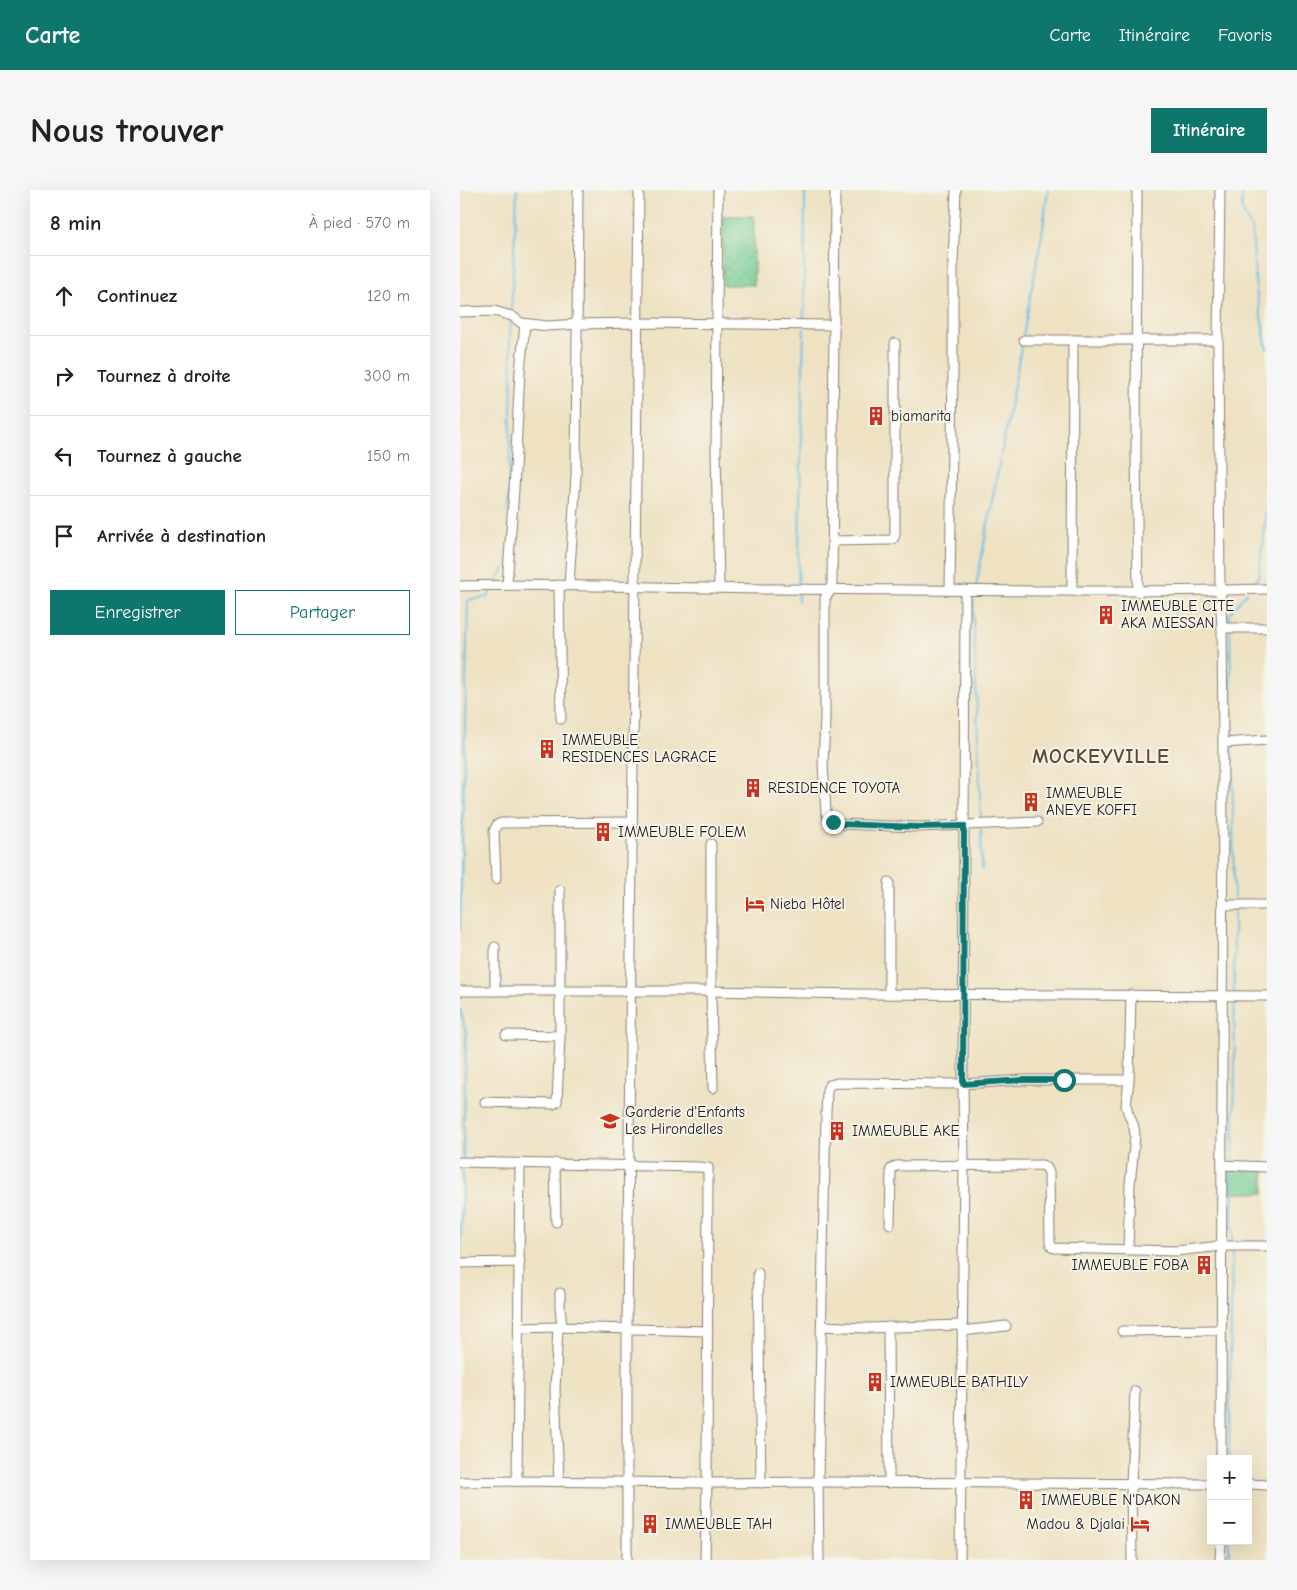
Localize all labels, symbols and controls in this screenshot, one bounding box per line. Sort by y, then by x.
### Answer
text: Carte [25,21,80,49]
text: Carte [1050,25,1091,46]
text: Itinéraire [1119,25,1190,46]
text: Favoris [1218,25,1272,46]
button: Itinéraire [1151,108,1267,153]
text: Nous trouver [30,110,223,151]
text: 8 min [50,211,101,235]
text: À pied · 570 m [309,214,410,232]
icon: ahead [50,282,78,310]
text: Continuez [97,285,177,307]
text: 120 m [367,287,410,305]
icon: right [50,362,78,390]
text: Tournez à droite [97,365,231,387]
text: 300 m [364,367,410,385]
building icon: biamarita [865,405,887,427]
place label: biamarita [891,407,951,425]
icon: left [50,442,78,470]
text: Tournez à gauche [97,445,242,467]
text: 150 m [367,447,410,465]
icon: arrive [50,522,78,550]
text: Arrivée à destination [97,525,266,547]
button: Enregistrer [50,590,225,635]
button: Partager [235,590,410,635]
place label: IMMEUBLE CITE AKA MIESSAN [1121,597,1234,632]
building icon: IMMEUBLE CITE AKA MIESSAN [1095,604,1117,626]
place label: IMMEUBLE RESIDENCES LAGRACE [562,731,717,766]
building icon: IMMEUBLE RESIDENCES LAGRACE [536,738,558,760]
district label: MOCKEYVILLE [1032,745,1170,768]
building icon: RESIDENCE TOYOTA [742,777,764,799]
place label: RESIDENCE TOYOTA [768,779,901,797]
place label: IMMEUBLE ANEYE KOFFI [1046,784,1137,819]
building icon: IMMEUBLE ANEYE KOFFI [1020,791,1042,813]
route end [822,811,845,834]
building icon: IMMEUBLE FOLEM [592,821,614,843]
place label: IMMEUBLE FOLEM [618,823,746,841]
hotel icon: Nieba Hôtel [744,893,766,915]
place label: Nieba Hôtel [770,895,845,913]
route start [1053,1069,1076,1092]
place label: Garderie d'Enfants Les Hirondelles [625,1103,745,1138]
school or university icon: Garderie d'Enfants Les Hirondelles [599,1110,621,1132]
building icon: IMMEUBLE AKE [826,1120,848,1142]
place label: IMMEUBLE AKE [852,1122,959,1140]
building icon: IMMEUBLE FOBA [1193,1254,1215,1276]
place label: IMMEUBLE FOBA [1072,1256,1189,1274]
building icon: IMMEUBLE BATHILY [864,1371,886,1393]
place label: IMMEUBLE BATHILY [890,1373,1028,1391]
map controls [1207,1455,1252,1545]
button: + [1207,1455,1252,1500]
building icon: IMMEUBLE N'DAKON [1015,1489,1037,1511]
place label: IMMEUBLE N'DAKON [1041,1491,1181,1509]
button: − [1207,1500,1252,1545]
building icon: IMMEUBLE TAH [639,1513,661,1535]
hotel icon: Madou & Djalai [1129,1513,1151,1535]
place label: IMMEUBLE TAH [665,1515,772,1533]
place label: Madou & Djalai [1026,1515,1125,1533]

